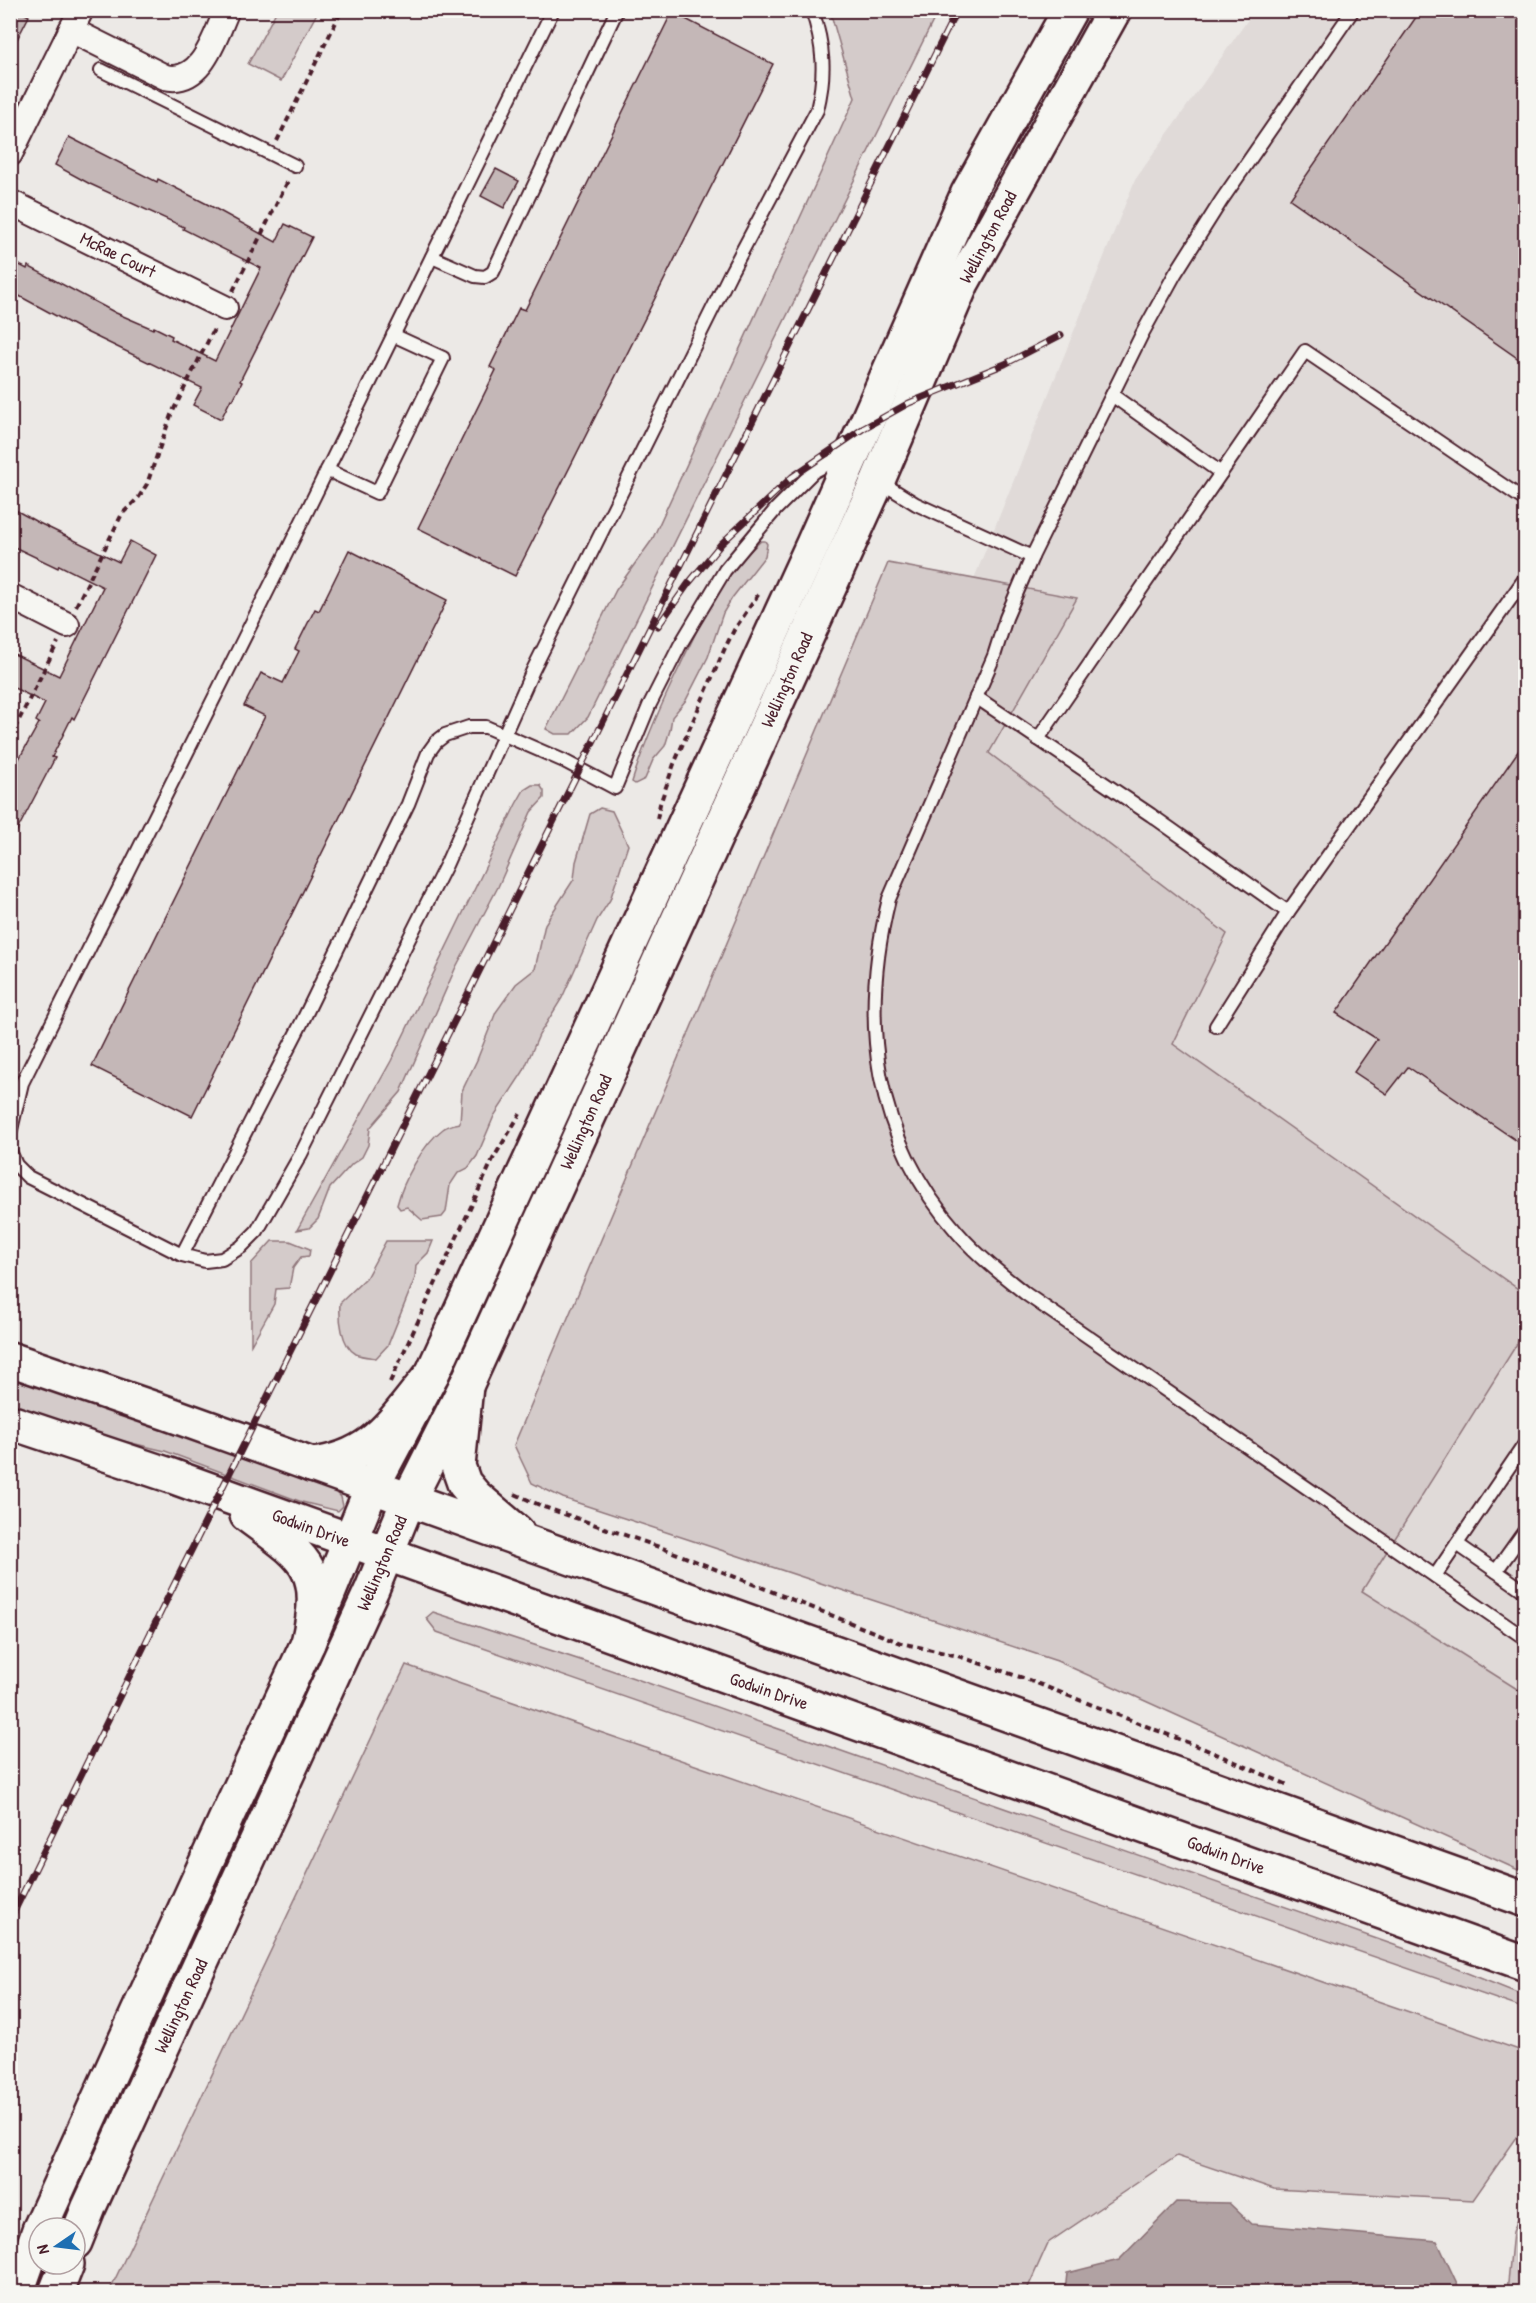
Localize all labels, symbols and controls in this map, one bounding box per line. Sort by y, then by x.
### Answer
street label: Wellington Road [953,186,1022,287]
street label: McRae Court [76,225,161,284]
street label: Wellington Road [754,628,819,731]
street label: Wellington Road [553,1070,618,1173]
street label: Godwin Drive [269,1502,354,1553]
street label: Wellington Road [350,1511,413,1614]
street label: Godwin Drive [727,1665,812,1716]
street label: Godwin Drive [1184,1829,1269,1880]
street label: Wellington Road [148,1955,213,2057]
north arrow [27,2216,87,2276]
text: N [31,2242,54,2256]

